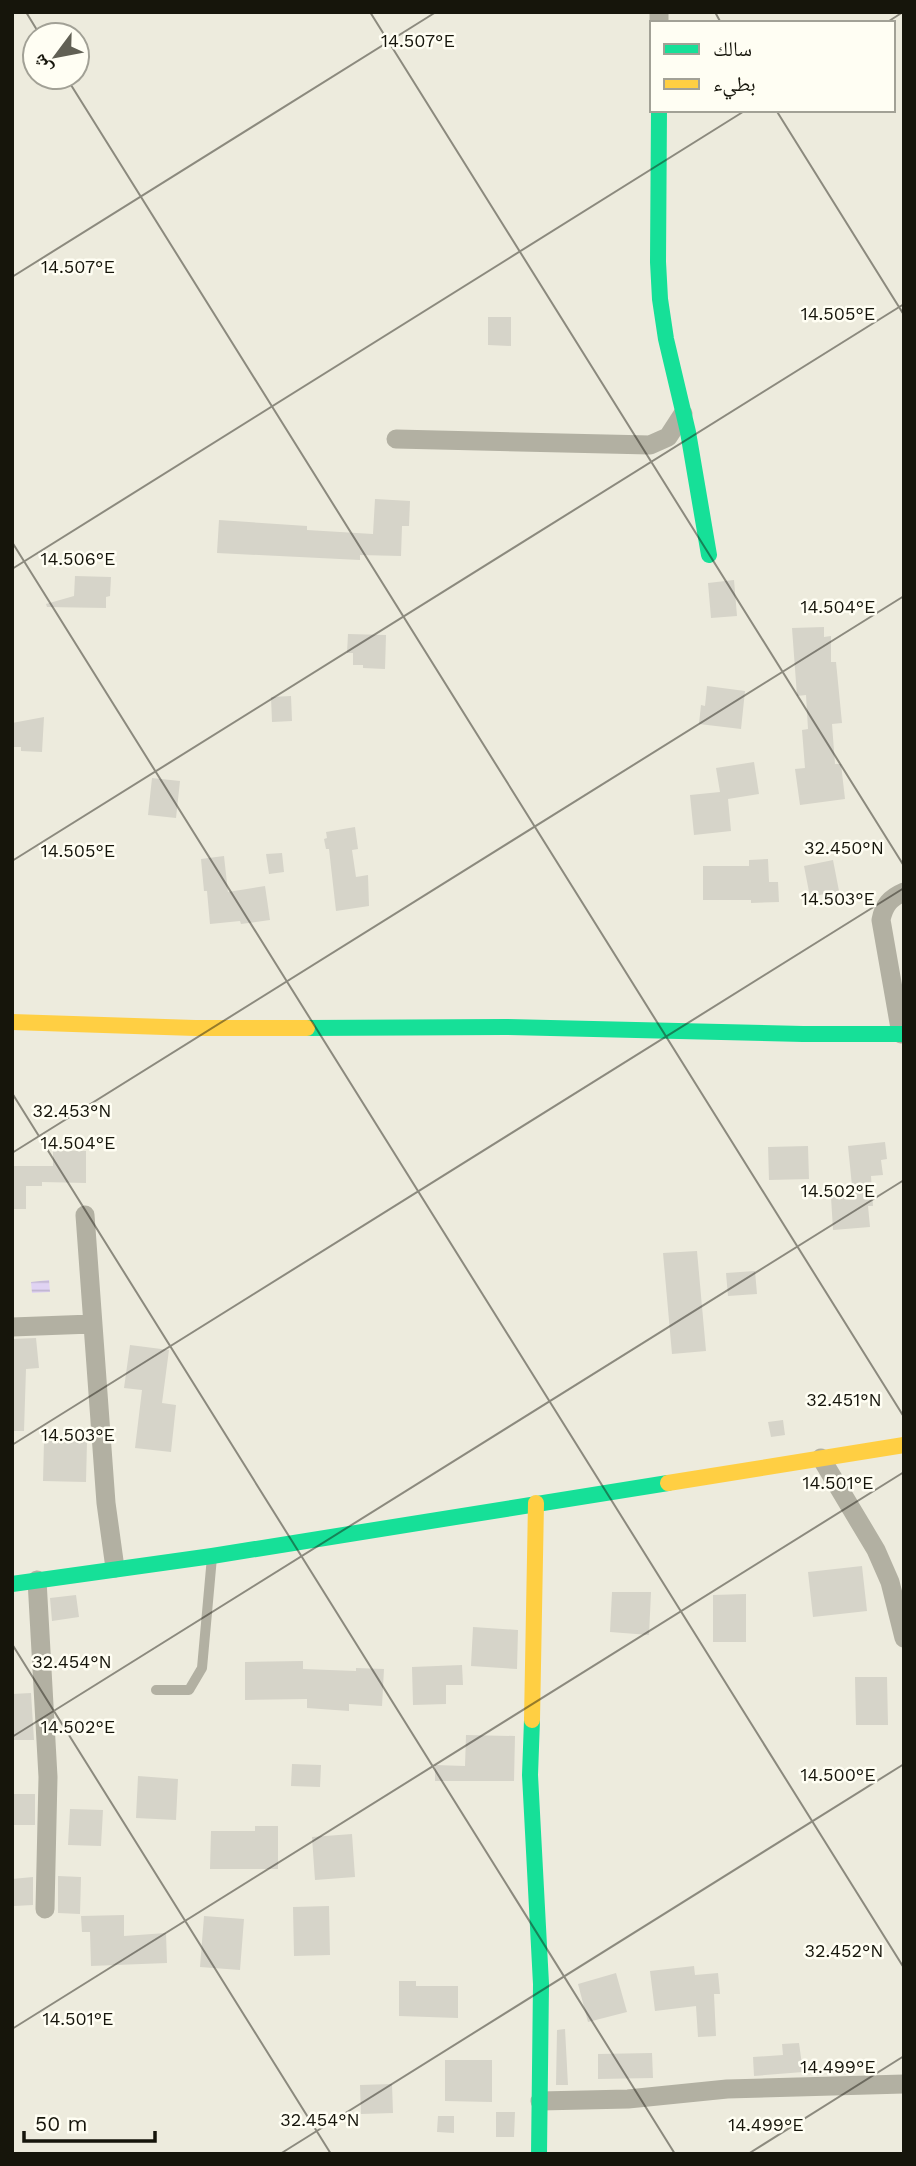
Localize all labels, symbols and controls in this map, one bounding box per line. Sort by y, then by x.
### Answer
north arrow [21,21,91,91]
legend [650,21,895,112]
text: 14.507°E [381,30,455,51]
text: سالك [713,36,752,61]
text: ش [27,50,57,79]
text: بطيء [713,71,756,100]
text: 14.507°E [41,256,115,277]
text: 14.505°E [801,303,875,324]
text: 14.506°E [41,548,116,569]
text: 14.504°E [800,596,876,617]
text: 32.450°N [804,837,884,858]
text: 14.505°E [41,840,115,861]
text: 14.503°E [801,888,875,909]
text: 32.453°N [32,1100,112,1121]
text: 14.504°E [40,1132,116,1153]
text: 14.502°E [801,1180,875,1201]
text: 32.451°N [806,1389,882,1410]
text: 14.503°E [41,1424,115,1445]
text: 14.501°E [802,1472,874,1493]
text: 32.454°N [32,1651,112,1672]
text: 14.502°E [41,1716,115,1737]
text: 14.500°E [800,1764,876,1785]
text: 32.452°N [804,1940,884,1961]
text: 14.501°E [42,2008,114,2029]
text: 14.499°E [800,2056,876,2077]
scale bar [24,2100,156,2144]
text: 32.454°N [280,2109,360,2130]
text: 50 m [35,2111,87,2136]
text: 14.499°E [728,2114,804,2135]

